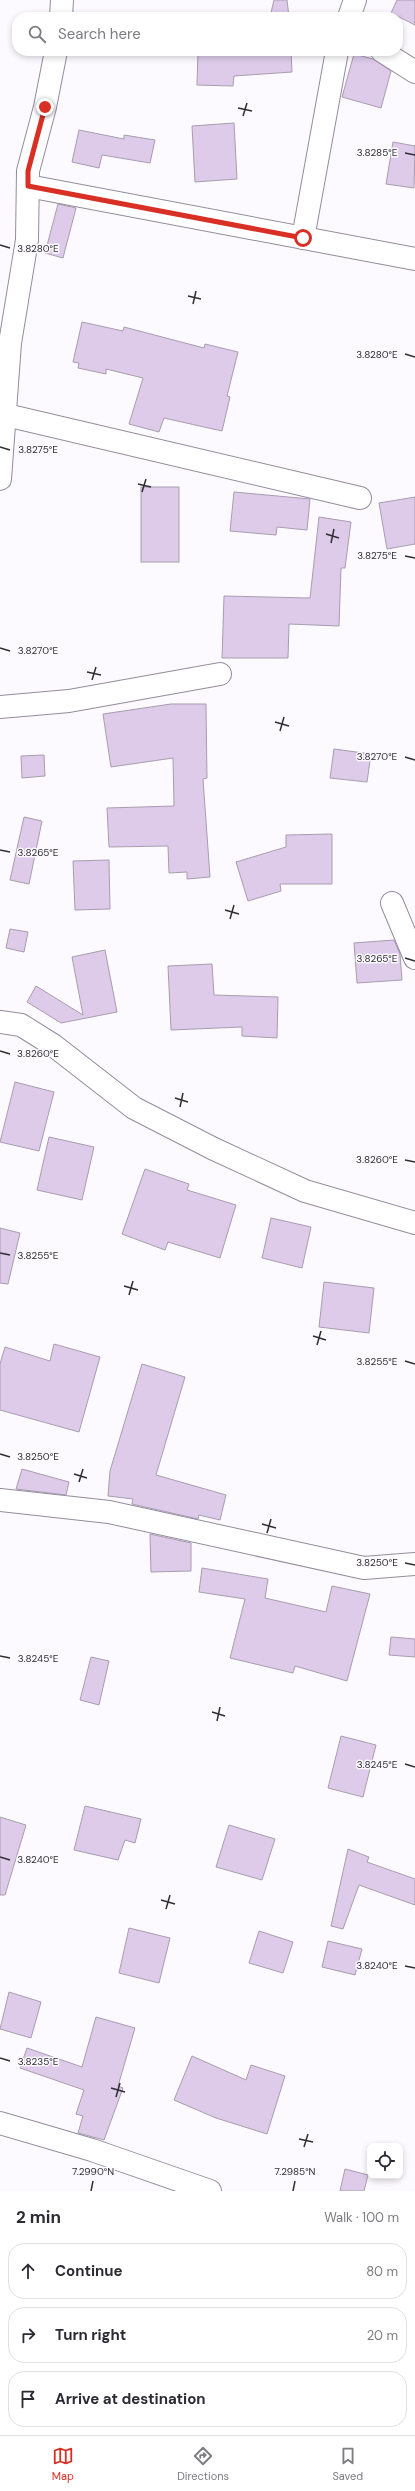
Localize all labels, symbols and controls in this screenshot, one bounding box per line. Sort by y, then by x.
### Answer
search box [12,12,403,56]
icon: search [26,23,48,45]
text: Search here [58,24,141,44]
route end [36,98,54,116]
text: 3.8285°E [357,146,398,159]
route start [294,229,312,247]
text: 3.8280°E [17,242,59,255]
text: 3.8280°E [356,348,398,361]
text: 3.8275°E [18,443,58,456]
text: 3.8275°E [357,549,397,562]
text: 3.8270°E [18,644,59,657]
text: 3.8270°E [357,750,398,763]
text: 3.8265°E [18,846,59,859]
text: 3.8265°E [357,952,398,965]
text: 3.8260°E [17,1047,59,1060]
text: 3.8260°E [356,1153,398,1166]
text: 3.8255°E [18,1249,59,1262]
text: 3.8255°E [357,1355,398,1368]
text: 3.8250°E [17,1450,59,1463]
text: 3.8250°E [356,1556,398,1569]
text: 3.8245°E [18,1652,59,1665]
text: 3.8245°E [357,1758,398,1771]
text: 3.8240°E [17,1853,59,1866]
text: 3.8240°E [356,1959,398,1972]
text: 3.8235°E [18,2055,59,2068]
map controls [367,2143,403,2179]
button: locate [367,2143,403,2179]
text: 7.2990°N [72,2165,114,2178]
text: 7.2985°N [274,2165,316,2178]
text: 2 min [16,2206,61,2228]
text: Walk · 100 m [324,2209,399,2226]
icon: ahead [17,2260,39,2282]
text: Continue [55,2261,123,2281]
text: 80 m [366,2263,398,2280]
icon: right [17,2324,39,2346]
text: Turn right [55,2325,126,2345]
text: 20 m [367,2327,398,2344]
icon: arrive [17,2388,39,2410]
text: Arrive at destination [55,2389,206,2409]
tab: Map [52,2445,74,2483]
tab: Directions [177,2445,229,2483]
tab: Saved [332,2445,363,2483]

